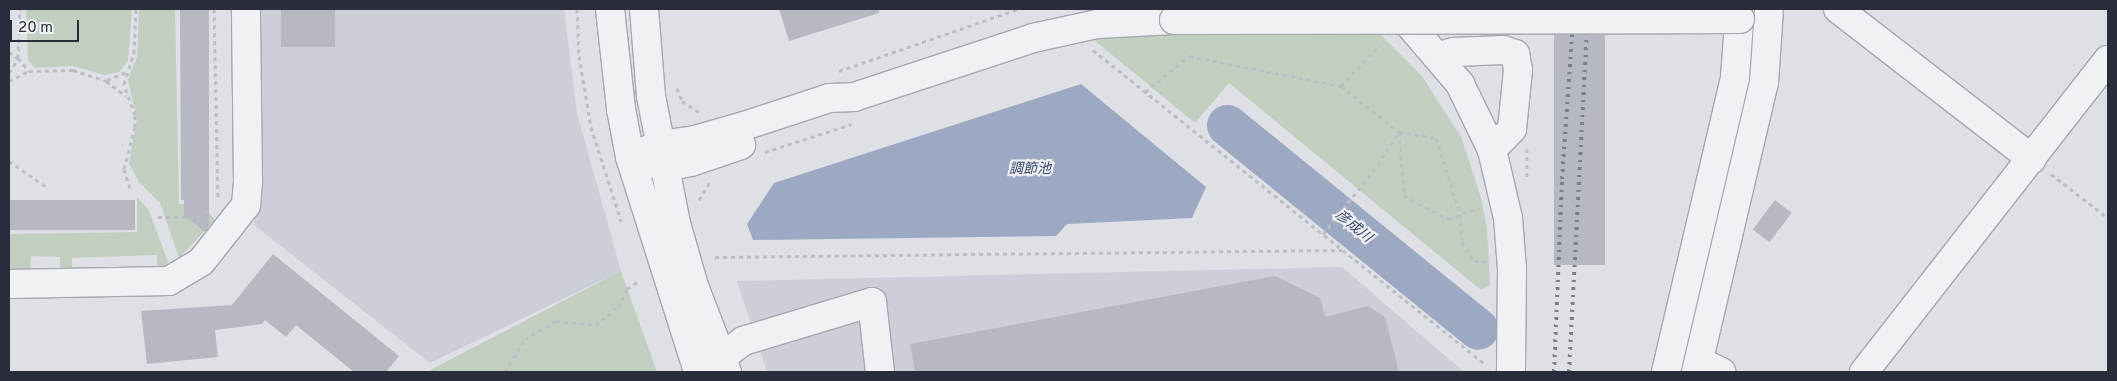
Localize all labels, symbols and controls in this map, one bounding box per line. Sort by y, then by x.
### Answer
scale bar [12,10,81,42]
text: 20 m [18,19,53,38]
water label: 調節池 [1009,162,1051,178]
water label: 彦成川 [1331,207,1375,247]

